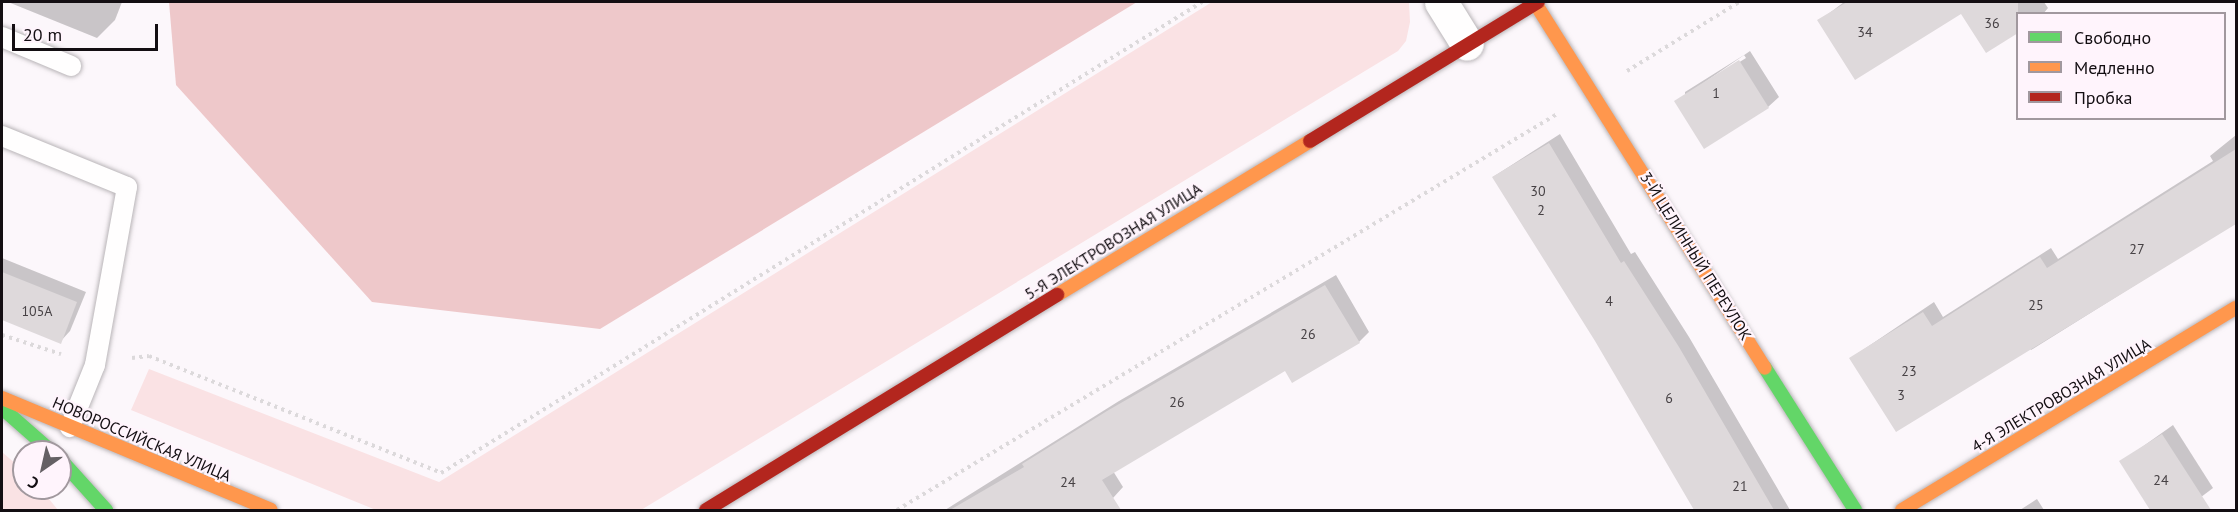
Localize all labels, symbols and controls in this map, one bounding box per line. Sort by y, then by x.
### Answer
scale bar [15,12,160,50]
legend [2016,12,2226,120]
house number: 36 [1984,15,2000,31]
text: 20 m [23,23,62,46]
house number: 34 [1857,24,1873,40]
text: Свободно [2074,26,2151,49]
text: Медленно [2074,56,2155,79]
house number: 1 [1712,85,1720,101]
text: Пробка [2074,86,2132,109]
street label: 3-Й ЦЕЛИННЫЙ ПЕРЕУЛОК [1636,168,1756,344]
street label: 5-Я ЭЛЕКТРОВОЗНАЯ УЛИЦА [1021,178,1205,304]
house number: 30 [1530,183,1546,199]
house number: 2 [1537,202,1545,218]
house number: 27 [2129,241,2145,257]
house number: 4 [1605,293,1613,309]
house number: 25 [2028,297,2044,313]
house number: 105А [21,303,53,319]
house number: 26 [1300,326,1316,342]
street label: 4-Я ЭЛЕКТРОВОЗНАЯ УЛИЦА [1968,334,2154,456]
house number: 23 [1901,363,1917,379]
house number: 3 [1897,387,1905,403]
house number: 6 [1665,390,1673,406]
street label: НОВОРОССИЙСКАЯ УЛИЦА [50,393,234,485]
house number: 26 [1169,394,1185,410]
north arrow [12,440,72,500]
text: С [24,472,42,494]
house number: 24 [2153,472,2169,488]
house number: 24 [1060,474,1076,490]
house number: 21 [1732,478,1748,494]

